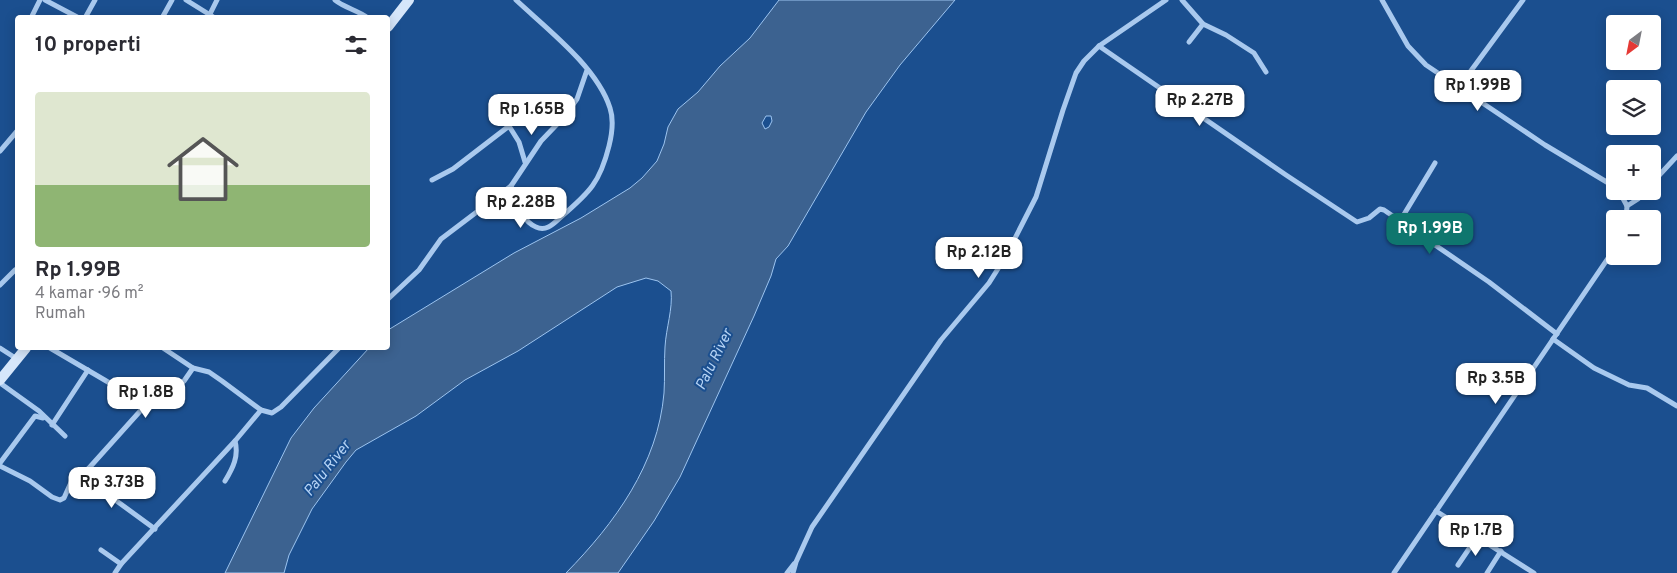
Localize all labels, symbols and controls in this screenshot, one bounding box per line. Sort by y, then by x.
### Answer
north arrow [1606,15,1661,70]
map controls [1606,15,1661,265]
icon: filters [342,31,370,59]
text: 10 properti [35,32,141,59]
pin: Rp 1.99B [1426,70,1530,112]
text: Rp 1.99B [1445,76,1511,96]
button: layers [1606,80,1661,135]
pin: Rp 2.27B [1148,84,1252,127]
text: Rp 2.27B [1166,91,1234,111]
pin: Rp 1.65B [480,94,584,136]
text: Rp 1.65B [499,100,565,120]
icon: home [158,124,248,214]
button: + [1606,145,1661,200]
pin: Rp 2.28B [469,186,573,229]
text: Rp 2.28B [487,193,555,213]
button: − [1606,210,1661,265]
pin: Rp 1.99B [1378,212,1482,255]
text: Rp 1.99B [1397,219,1463,239]
pin: Rp 2.12B [927,236,1031,279]
text: Rp 2.12B [946,243,1012,263]
text: Rp 1.99B [35,257,121,284]
text: 4 kamar · 96 m² [35,284,144,304]
text: Rumah [35,304,86,324]
water label: Palu River [692,325,739,394]
pin: Rp 3.5B [1450,362,1542,405]
text: Rp 3.5B [1467,369,1525,389]
pin: Rp 1.8B [100,376,192,419]
text: Rp 1.8B [118,383,174,403]
water label: Palu River [300,436,357,501]
pin: Rp 3.73B [60,466,164,509]
text: Rp 3.73B [80,473,144,493]
pin: Rp 1.7B [1430,514,1522,557]
text: Rp 1.7B [1450,521,1502,541]

